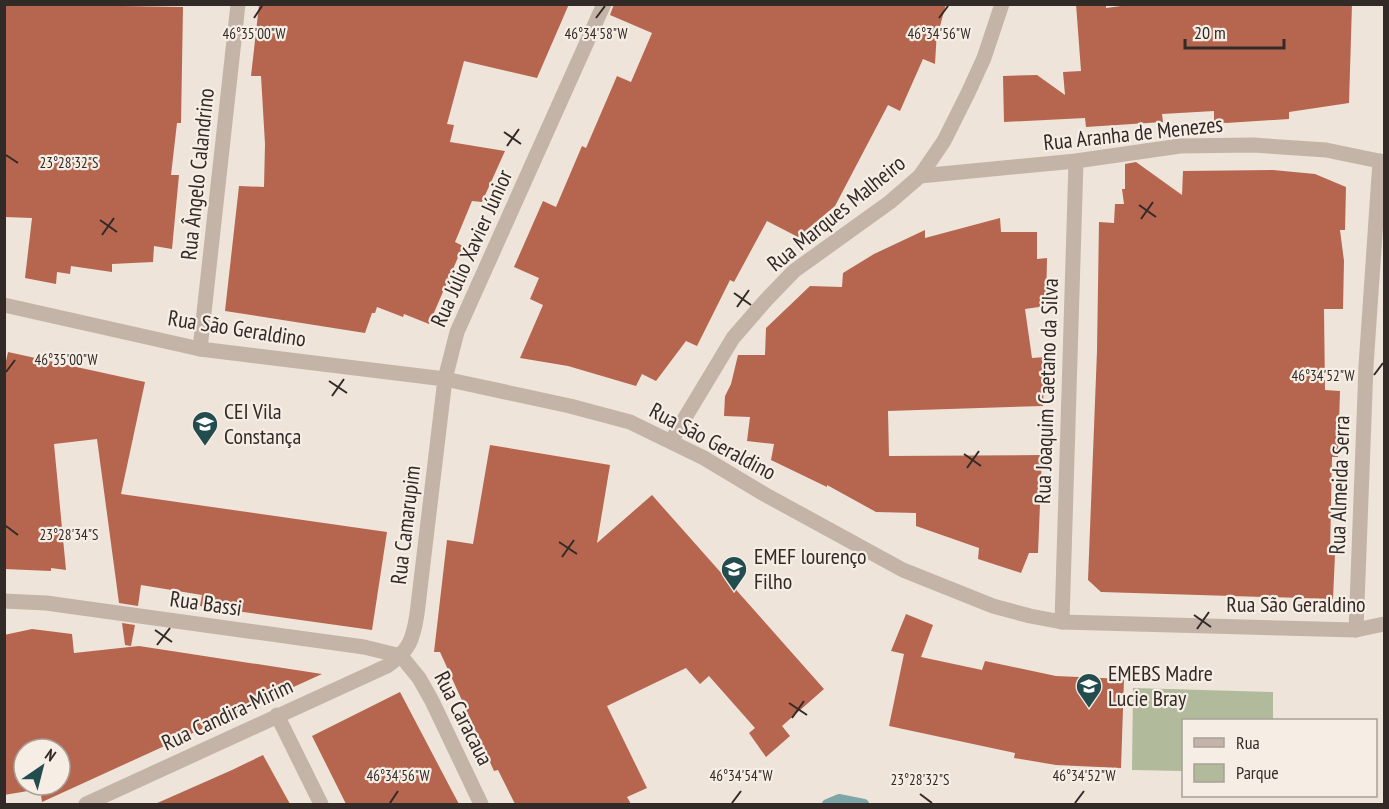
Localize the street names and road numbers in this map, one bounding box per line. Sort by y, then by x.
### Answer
street label: Rua Ângelo Calandrino [174,87,220,261]
street label: Rua Aranha de Menezes [1042,110,1224,156]
street label: Rua Marques Malheiro [761,149,911,277]
street label: Rua Júlio Xavier Júnior [424,165,518,331]
street label: Rua Joaquim Caetano da Silva [1028,278,1064,504]
street label: Rua São Geraldino [166,303,308,353]
street label: Rua São Geraldino [645,396,781,486]
street label: Rua Almeida Serra [1323,415,1355,555]
street label: Rua Camarupim [384,464,426,586]
street label: Rua Bassi [168,584,244,622]
street label: Rua São Geraldino [1226,590,1366,618]
street label: Rua Caracaua [428,666,500,770]
street label: Rua Candira-Mirim [157,671,297,757]

